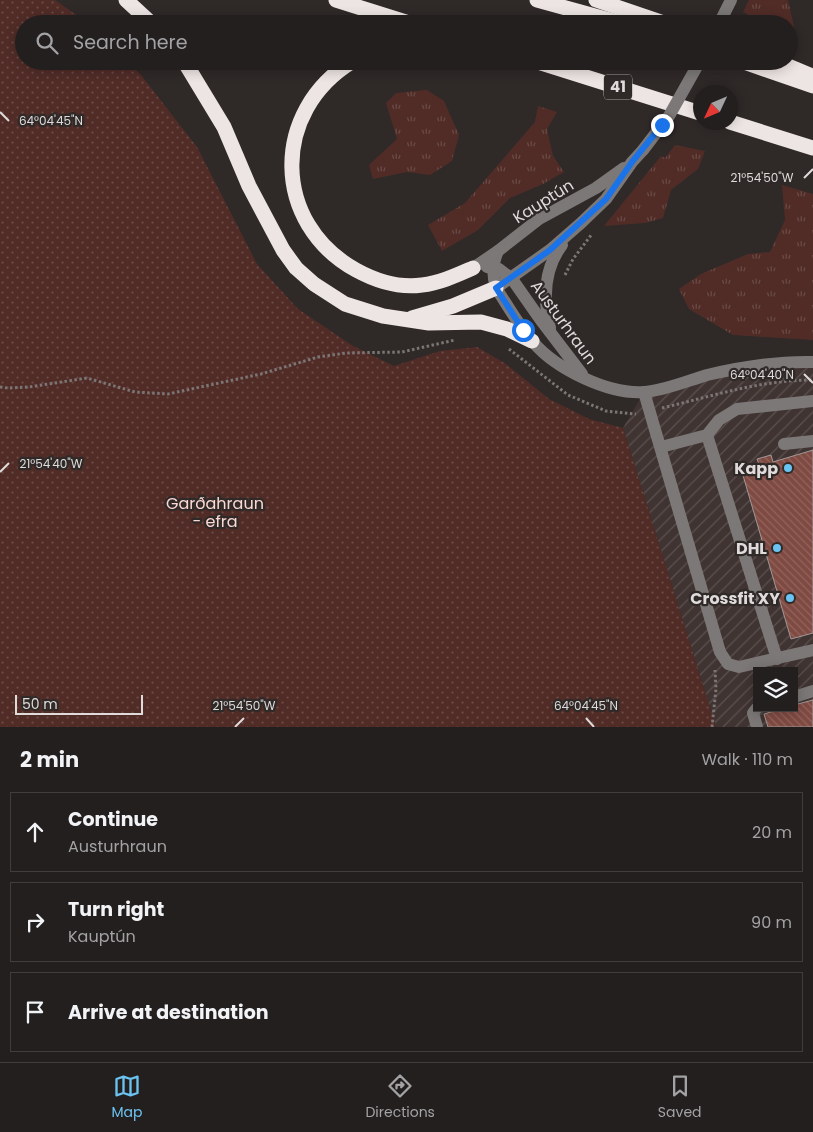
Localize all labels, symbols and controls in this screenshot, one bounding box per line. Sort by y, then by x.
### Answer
search box [15,15,798,70]
icon: search [33,29,61,57]
text: Search here [73,29,187,56]
road number: 41 [604,74,632,100]
north arrow [693,85,738,130]
text: 64°04'45"N [19,112,83,129]
route end [651,114,674,137]
text: 21°54'50"W [731,169,794,186]
street label: Kauptún [508,174,578,229]
street label: Austurhraun [525,276,602,369]
route start [512,319,535,342]
text: 64°04'40"N [730,366,794,383]
text: 21°54'40"W [20,455,83,472]
place label: Kapp [734,457,778,480]
marker: Kapp [782,462,794,474]
park label: Garðahraun - efra [166,492,264,533]
place label: DHL [736,537,767,560]
marker: DHL [771,542,783,554]
place label: Crossfit XY [690,587,780,610]
marker: Crossfit XY [784,592,796,604]
map controls [753,667,798,712]
button: layers [753,667,798,712]
scale bar [15,692,142,715]
text: 50 m [22,694,58,714]
text: 21°54'50"W [213,697,276,714]
text: 64°04'45"N [554,697,618,714]
text: 2 min [20,745,79,774]
text: Walk · 110 m [701,748,793,771]
text: Continue [68,806,158,833]
icon: ahead [21,818,49,846]
text: 20 m [752,821,792,844]
text: Austurhraun [68,835,167,858]
text: Turn right [68,896,164,923]
icon: right [21,908,49,936]
text: 90 m [751,911,792,934]
text: Kauptún [68,925,136,948]
icon: arrive [21,998,49,1026]
text: Arrive at destination [68,999,269,1026]
tab: Map [111,1072,142,1123]
tab: Directions [365,1072,435,1123]
tab: Saved [658,1072,702,1123]

